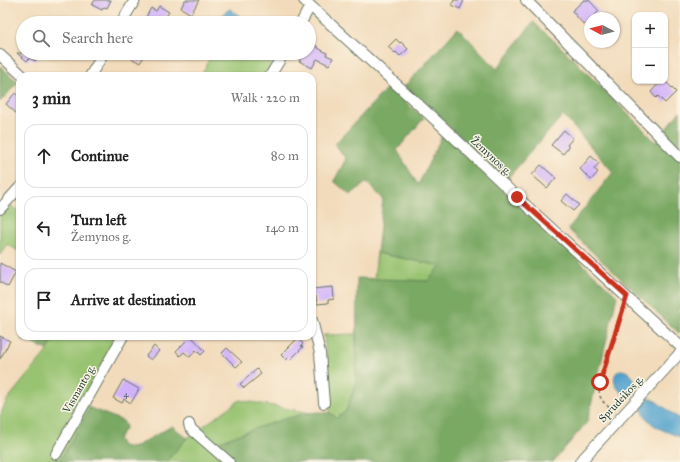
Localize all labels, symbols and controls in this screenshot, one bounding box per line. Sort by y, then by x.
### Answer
north arrow [584,12,620,48]
map controls [632,12,668,84]
button: + [632,12,668,48]
search box [16,16,316,60]
icon: search [30,27,52,49]
text: Search here [62,29,133,47]
button: − [632,48,668,84]
text: 3 min [32,88,71,109]
text: Walk · 220 m [231,90,300,106]
street label: Žemynos g. [468,133,515,178]
icon: ahead [33,145,55,167]
text: Continue [71,147,129,165]
text: 80 m [271,148,299,164]
route end [508,188,526,206]
text: Turn left [71,211,127,229]
icon: left [33,217,55,239]
text: 140 m [265,220,299,236]
text: Žemynos g. [71,229,131,245]
icon: arrive [33,289,55,311]
text: Arrive at destination [71,291,196,309]
street label: Vismanto g. [59,362,98,416]
route start [591,373,609,391]
street label: Sprudeikos g. [596,373,646,425]
house number: 4 [123,388,129,399]

